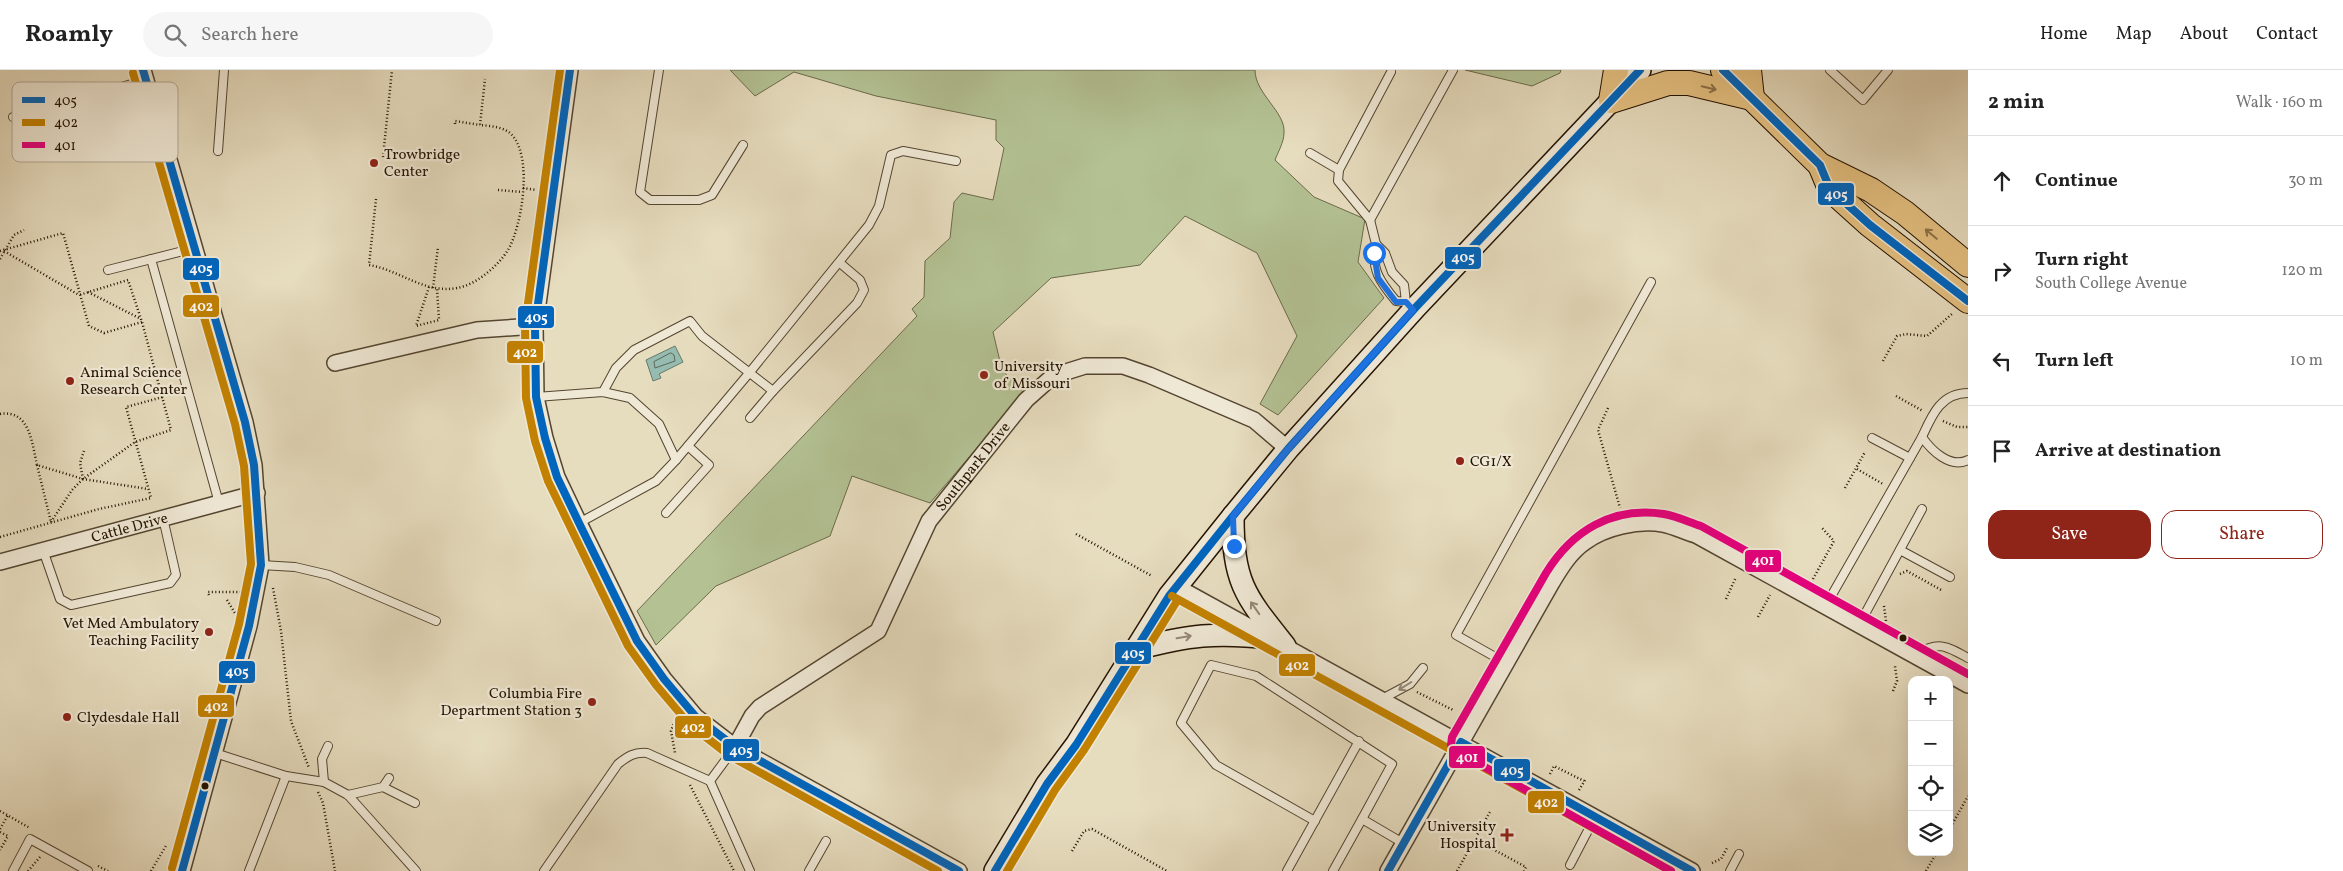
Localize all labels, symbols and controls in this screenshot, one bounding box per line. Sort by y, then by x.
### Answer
search box [143,12,493,57]
text: Roamly [25,18,113,52]
icon: search [161,21,189,49]
text: Search here [201,22,298,48]
text: Home [2040,22,2088,47]
text: Map [2116,22,2152,47]
text: About [2180,22,2228,47]
text: Contact [2256,22,2318,47]
legend [12,82,178,162]
one-way arrow [1701,83,1717,93]
text: 2 min [1988,88,2045,117]
text: 405 [54,92,77,111]
text: Walk · 160 m [2236,92,2323,114]
text: 402 [54,114,78,133]
text: 401 [54,137,76,156]
place label: Trowbridge Center [384,145,460,183]
marker: Trowbridge Center [368,157,380,169]
icon: ahead [1988,167,2016,195]
text: Continue [2035,168,2118,194]
text: 30 m [2288,170,2323,192]
line badge: 405 [1817,182,1855,206]
text: 405 [1824,186,1848,205]
one-way arrow [1924,228,1937,240]
route start [1363,242,1386,265]
line badge: 405 [1444,246,1482,270]
text: Turn right [2035,247,2128,273]
text: 405 [1451,249,1475,268]
line badge: 405 [182,257,220,281]
icon: right [1988,257,2016,285]
text: 405 [189,260,213,279]
text: 120 m [2281,260,2323,282]
text: South College Avenue [2035,273,2187,295]
line badge: 402 [182,294,220,318]
text: 402 [189,298,213,317]
line badge: 405 [517,305,555,329]
text: 405 [524,309,548,328]
line badge: 402 [506,340,544,364]
text: 402 [513,344,537,363]
icon: left [1988,347,2016,375]
text: Turn left [2035,348,2114,374]
text: 10 m [2290,350,2323,372]
place label: University of Missouri [994,357,1070,395]
place label: Animal Science Research Center [80,363,187,401]
marker: University of Missouri [978,369,990,381]
marker: Animal Science Research Center [64,375,76,387]
street label: Southpark Drive [932,418,1016,516]
icon: arrive [1988,437,2016,465]
text: Arrive at destination [2035,438,2221,464]
place label: CG1/X [1470,452,1512,473]
marker: CG1/X [1454,455,1466,467]
street label: Cattle Drive [89,508,171,549]
button: Save [1988,510,2151,559]
button: Share [2161,510,2323,559]
route end [1223,535,1246,558]
line badge: 401 [1744,549,1782,573]
text: 401 [1752,552,1774,571]
one-way arrow [1250,601,1260,615]
place label: Vet Med Ambulatory Teaching Facility [63,614,199,652]
marker: Vet Med Ambulatory Teaching Facility [203,626,215,638]
one-way arrow [1175,632,1191,642]
unlabelled marker [1898,633,1908,643]
line badge: 405 [1114,641,1152,665]
text: 405 [1121,645,1145,664]
line badge: 402 [1278,653,1316,677]
text: 402 [1285,657,1309,676]
line badge: 405 [218,660,256,684]
text: 405 [225,663,249,682]
map controls [1908,676,1953,856]
button: + [1908,676,1953,721]
one-way arrow [1398,682,1412,692]
place label: Columbia Fire Department Station 3 [441,684,582,722]
line badge: 402 [197,694,235,718]
marker: Columbia Fire Department Station 3 [586,696,598,708]
text: 402 [204,698,228,717]
place label: Clydesdale Hall [77,708,180,729]
marker: Clydesdale Hall [61,711,73,723]
line badge: 402 [674,715,712,739]
text: 402 [681,719,705,738]
button: − [1908,721,1953,766]
line badge: 405 [722,738,760,762]
text: 405 [729,742,753,761]
line badge: 401 [1448,745,1486,769]
text: 401 [1456,749,1478,768]
line badge: 405 [1493,758,1531,782]
text: 405 [1500,762,1524,781]
button: locate [1908,766,1953,811]
unlabelled marker [200,781,210,791]
line badge: 402 [1527,790,1565,814]
text: 402 [1534,794,1558,813]
button: layers [1908,811,1953,856]
place label: University Hospital [1427,817,1496,855]
marker: University Hospital [1500,828,1514,842]

